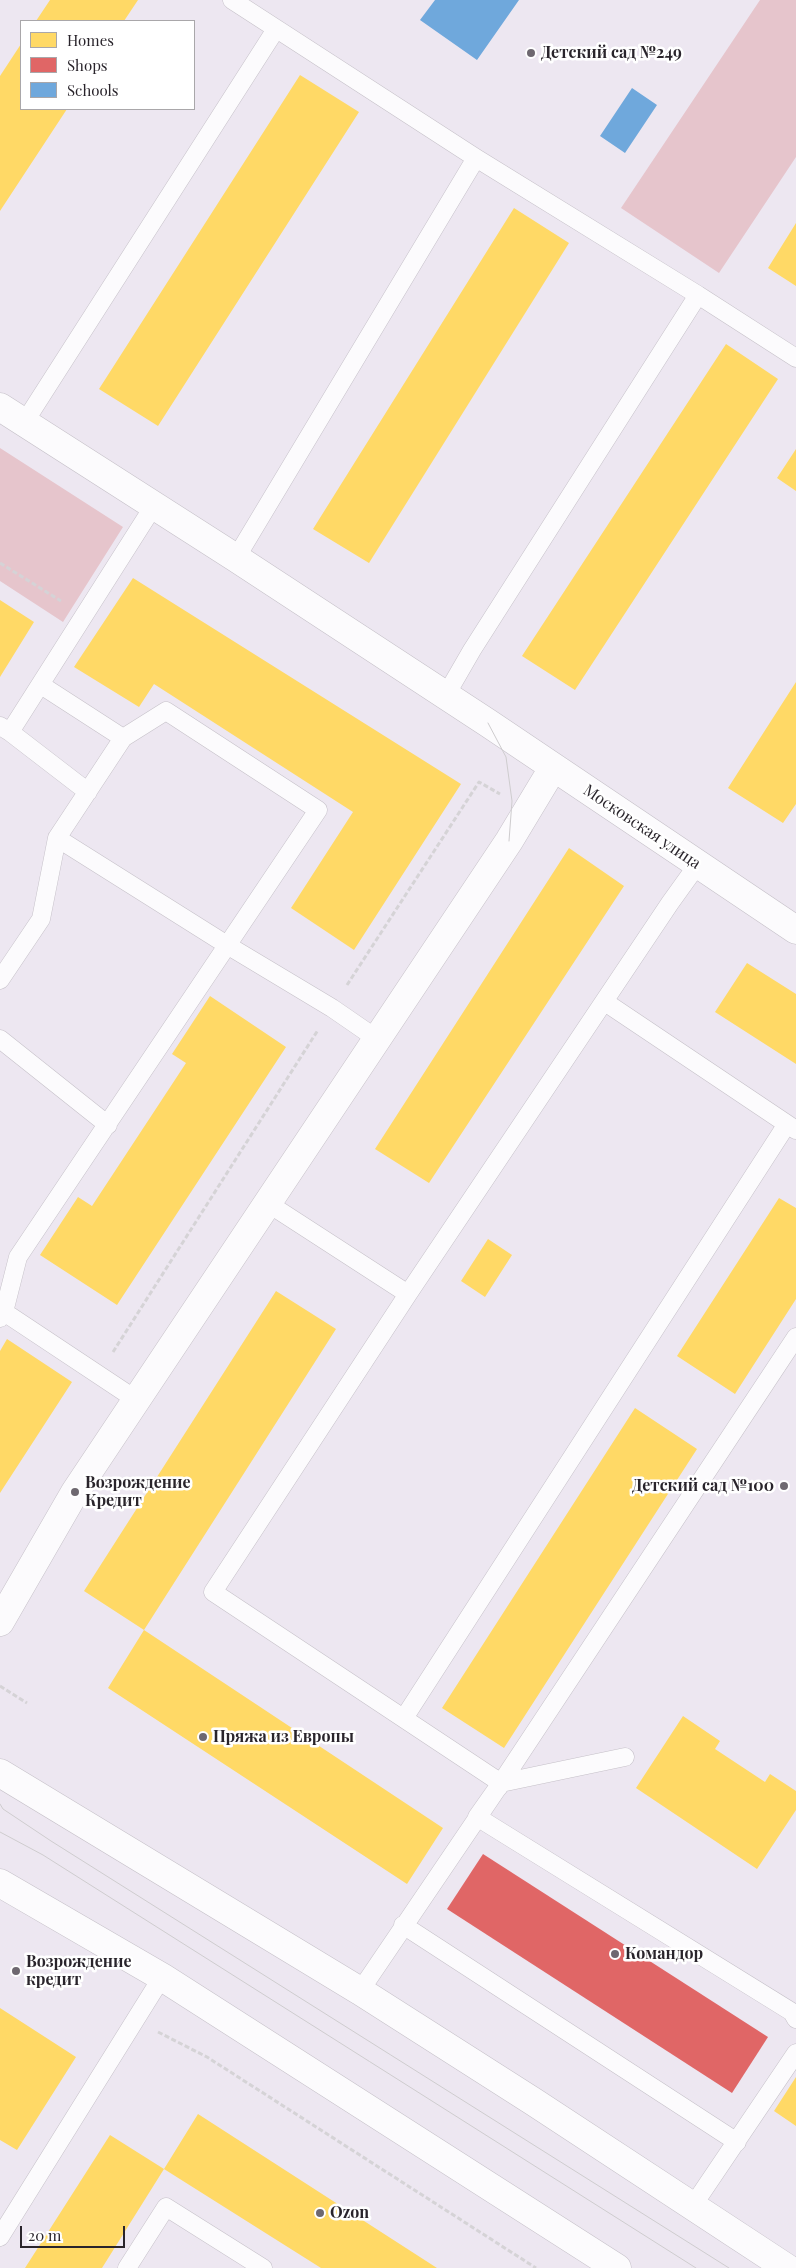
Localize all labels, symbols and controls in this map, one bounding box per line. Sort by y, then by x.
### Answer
legend [20,20,195,110]
text: Homes [67,30,114,50]
place label: Детский сад №249 [541,43,682,63]
marker: Детский сад №249 [525,47,537,59]
text: Shops [67,55,108,75]
text: Schools [67,80,119,100]
street label: Московская улица [580,781,704,873]
place label: Возрождение Кредит [85,1473,190,1511]
place label: Детский сад №100 [632,1476,774,1496]
marker: Детский сад №100 [778,1480,790,1492]
marker: Возрождение Кредит [69,1486,81,1498]
place label: Пряжа из Европы [213,1727,354,1747]
marker: Пряжа из Европы [197,1731,209,1743]
place label: Командор [625,1944,703,1964]
marker: Командор [609,1948,621,1960]
place label: Возрождение кредит [26,1952,131,1990]
marker: Возрождение кредит [10,1965,22,1977]
place label: Ozon [330,2203,369,2223]
marker: Ozon [314,2207,326,2219]
scale bar [22,2216,128,2248]
text: 20 m [28,2225,61,2245]

